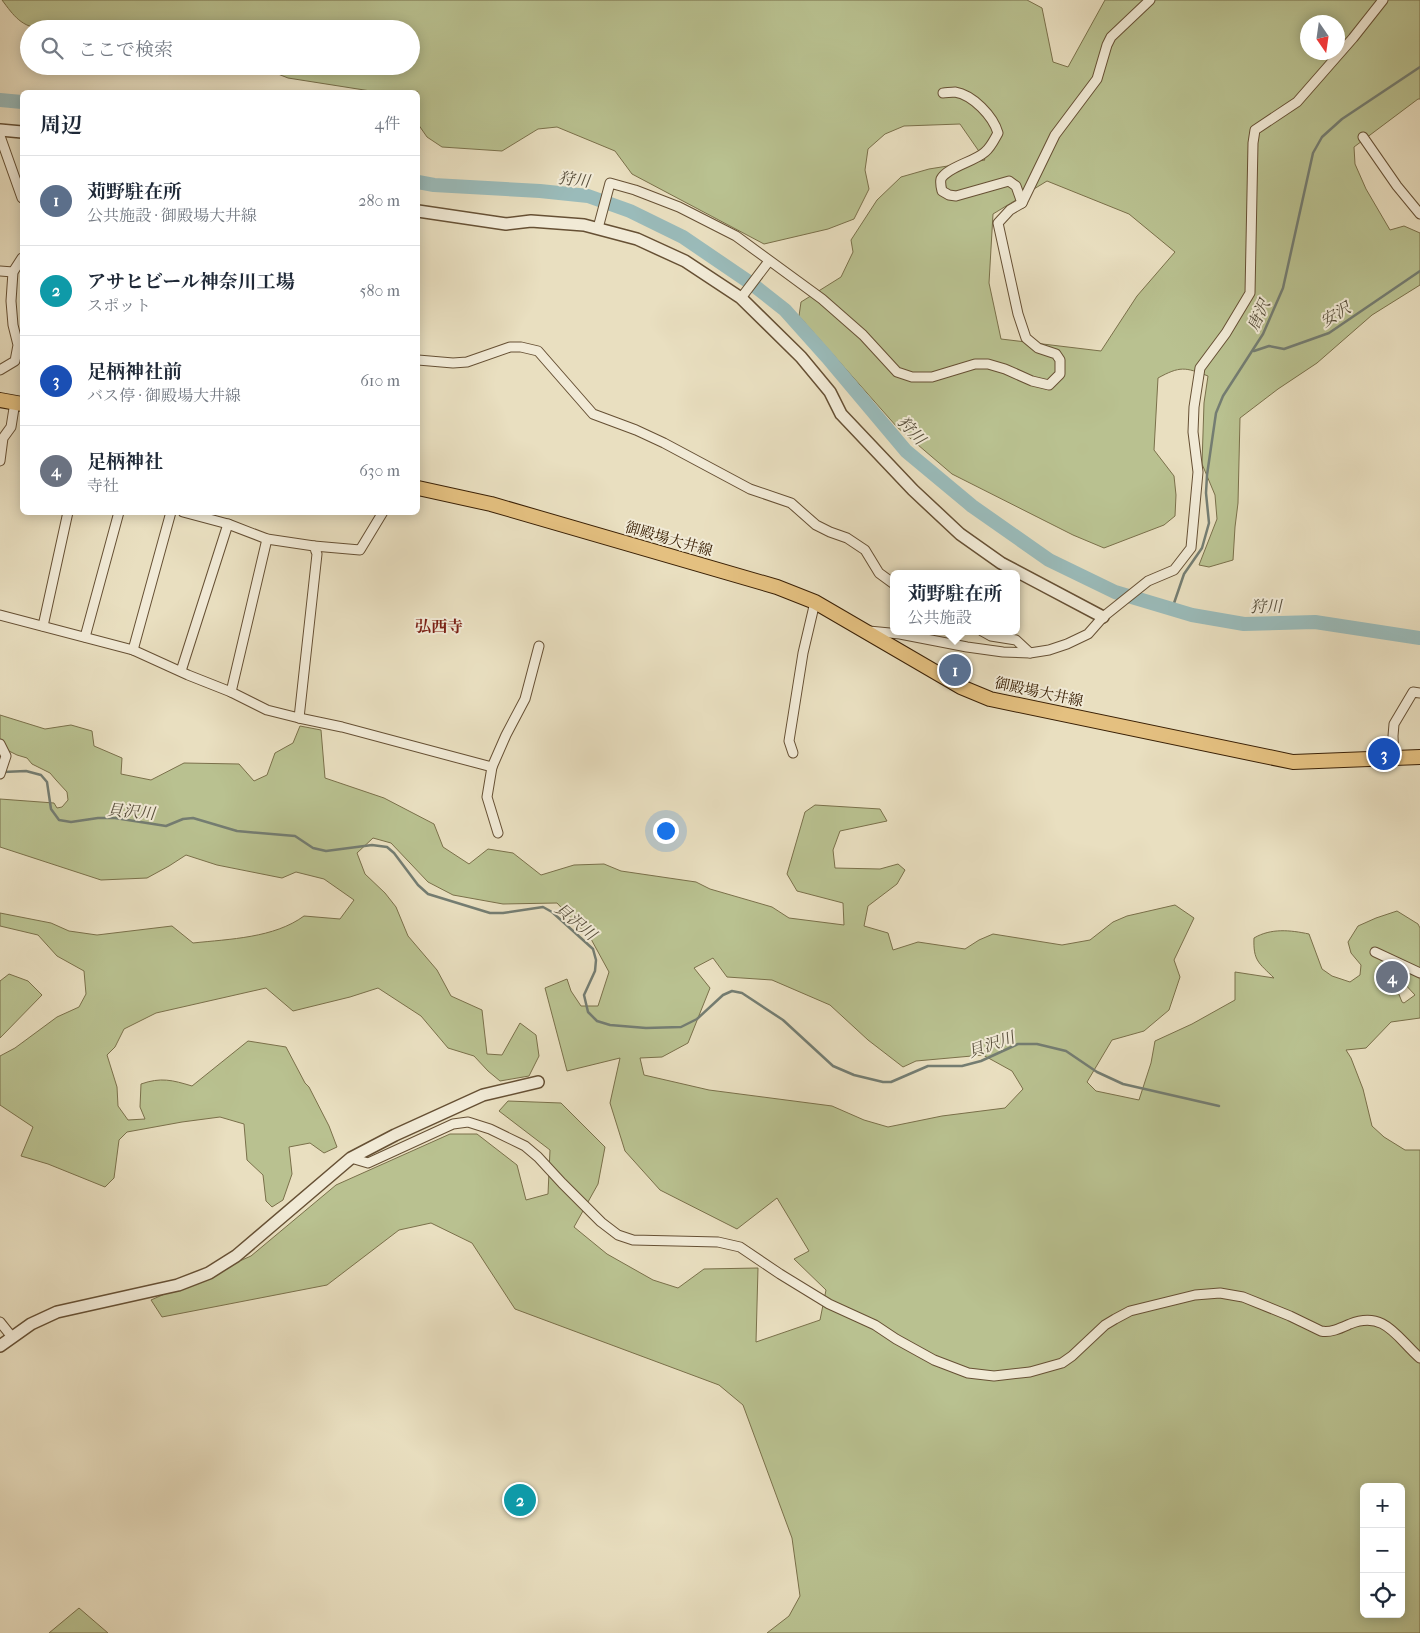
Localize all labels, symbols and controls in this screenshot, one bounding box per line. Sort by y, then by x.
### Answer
north arrow [1300,15,1345,60]
search box [20,20,420,75]
icon: search [38,34,66,62]
text: ここで検索 [78,39,173,61]
text: 周辺 [40,113,82,137]
text: 4件 [375,114,400,133]
water label: 狩川 [557,168,593,191]
text: 苅野駐在所 [87,181,182,203]
text: 1 [53,191,59,210]
text: 280 m [358,191,400,210]
text: 公共施設 · 御殿場大井線 [87,206,257,225]
text: アサヒビール神奈川工場 [87,271,295,293]
text: 2 [52,281,60,300]
text: 580 m [359,281,400,300]
water label: 唐沢 [1243,295,1275,334]
text: スポット [87,296,151,315]
water label: 安沢 [1317,297,1356,331]
text: 足柄神社前 [87,361,182,383]
text: 3 [53,371,59,390]
text: 610 m [360,371,400,390]
text: バス停 · 御殿場大井線 [87,386,241,405]
water label: 狩川 [894,412,931,450]
text: 足柄神社 [87,451,163,473]
text: 4 [51,461,61,480]
text: 630 m [359,461,400,480]
text: 寺社 [87,476,119,495]
street label: 御殿場大井線 [623,518,715,560]
popup [890,570,1020,635]
text: 苅野駐在所 [907,583,1003,605]
water label: 狩川 [1250,597,1284,616]
text: 公共施設 [907,608,972,627]
district label: 弘西寺 [415,617,463,636]
pin: 1 [939,651,971,689]
street label: 御殿場大井線 [993,674,1085,710]
pin: 3 [1368,735,1400,773]
water label: 貝沢川 [106,800,158,823]
your location [653,818,679,844]
water label: 貝沢川 [551,899,602,945]
pin: 4 [1376,958,1408,996]
water label: 貝沢川 [965,1027,1019,1061]
pin: 2 [504,1481,536,1519]
map controls [1360,1483,1405,1618]
button: + [1360,1483,1405,1528]
button: − [1360,1528,1405,1573]
button: locate [1360,1573,1405,1618]

